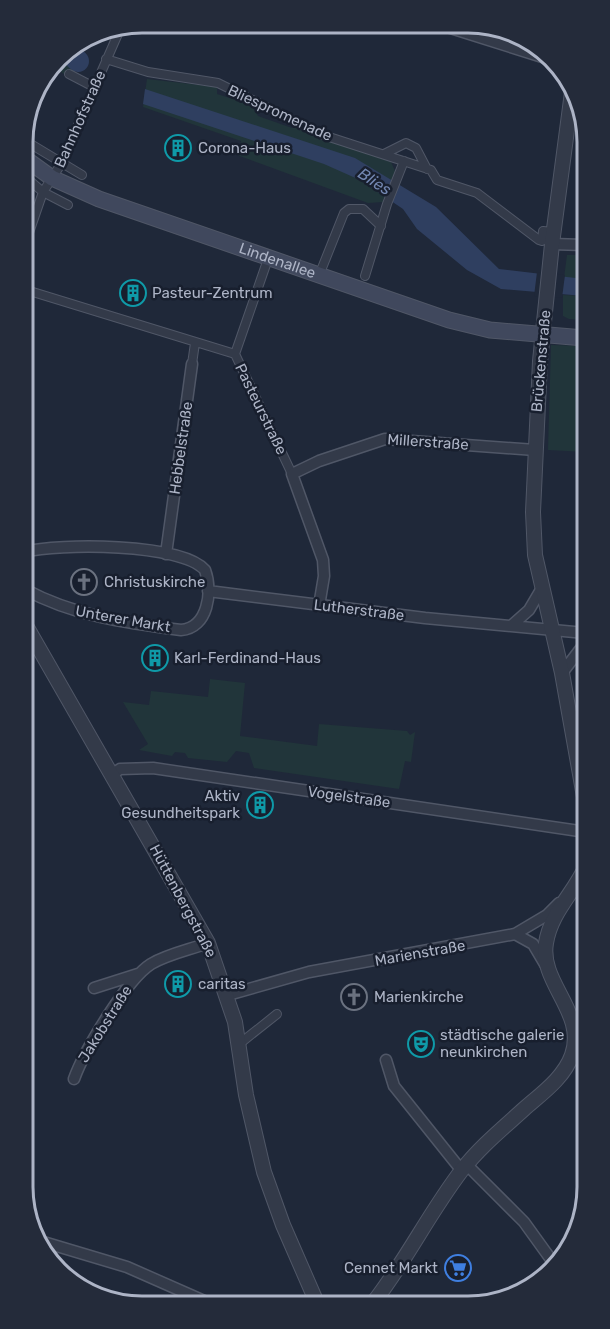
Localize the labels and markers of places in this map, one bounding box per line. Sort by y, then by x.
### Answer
building icon: Corona-Haus [163,133,193,163]
place label: Corona-Haus [198,139,291,157]
building icon: Pasteur-Zentrum [118,278,148,308]
place label: Pasteur-Zentrum [152,284,273,302]
church icon: Christuskirche [69,567,99,597]
place label: Christuskirche [104,573,205,591]
building icon: Karl-Ferdinand-Haus [140,643,170,673]
place label: Karl-Ferdinand-Haus [174,649,321,667]
place label: Aktiv Gesundheitspark [121,787,240,822]
building icon: Aktiv Gesundheitspark [245,790,275,820]
building icon: caritas [163,969,193,999]
place label: caritas [198,975,246,993]
church icon: Marienkirche [339,982,369,1012]
place label: Marienkirche [374,988,464,1006]
place label: städtische galerie neunkirchen [440,1026,564,1061]
theatre icon: städtische galerie neunkirchen [406,1029,436,1059]
supermarket icon: Cennet Markt [443,1253,473,1283]
place label: Cennet Markt [344,1259,438,1277]

